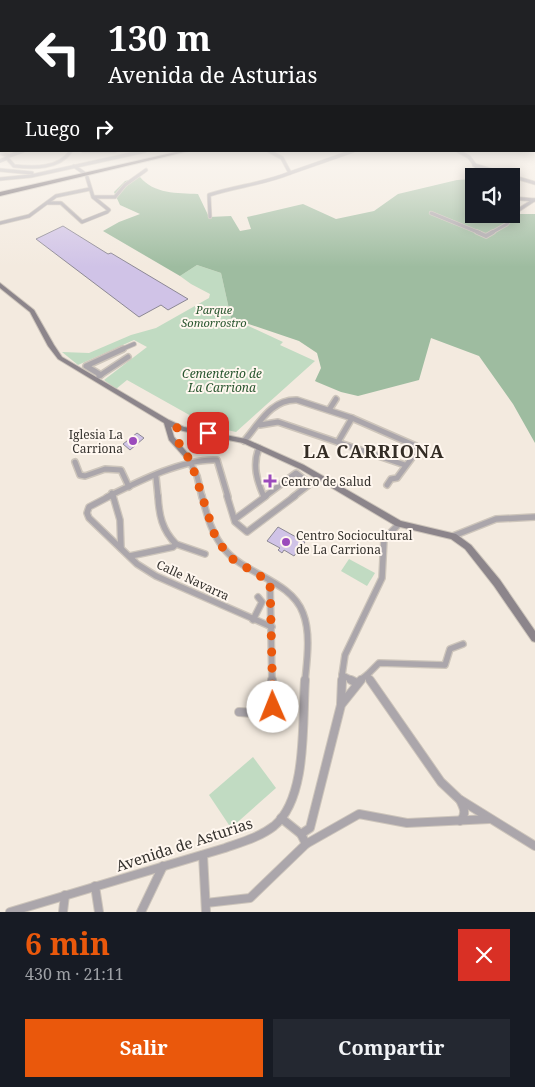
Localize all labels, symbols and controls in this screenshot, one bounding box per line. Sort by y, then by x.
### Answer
text: 130 m [108,14,211,61]
icon: left [25,20,90,85]
text: Avenida de Asturias [108,59,317,89]
icon: right [90,115,118,143]
text: Luego [25,116,80,142]
map controls [465,168,520,223]
button: sound [465,168,520,223]
park label: Parque Somorrostro [181,302,247,330]
park label: Cementerio de La Carriona [182,365,262,396]
pin [187,412,229,454]
icon: arrive [194,419,222,447]
place label: Iglesia La Carriona [69,426,123,457]
marker: Iglesia La Carriona [127,435,139,447]
district label: LA CARRIONA [303,439,445,463]
place label: Centro de Salud [281,473,372,490]
marker: Centro de Salud [263,474,277,488]
place label: Centro Sociocultural de La Carriona [296,527,413,558]
marker: Centro Sociocultural de La Carriona [280,536,292,548]
street label: Calle Navarra [154,556,232,604]
position arrow [246,680,298,732]
street label: Avenida de Asturias [113,812,255,876]
text: 6 min [25,923,110,964]
button: close [458,929,510,981]
text: 430 m · 21:11 [25,963,124,985]
button: Salir [25,1019,263,1077]
button: Compartir [273,1019,510,1077]

